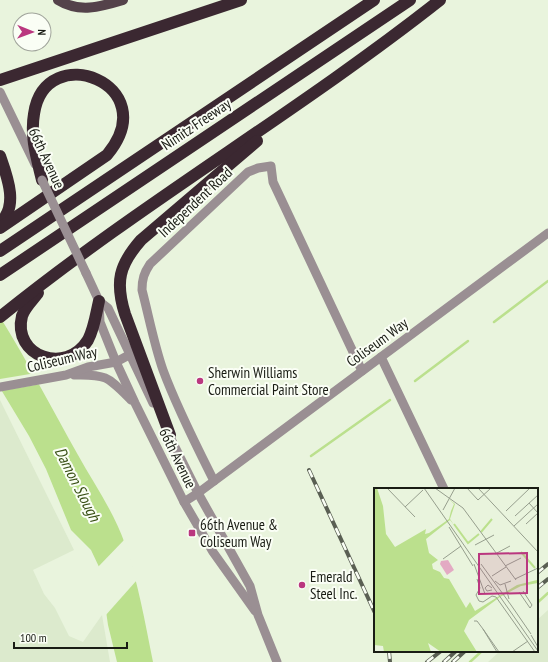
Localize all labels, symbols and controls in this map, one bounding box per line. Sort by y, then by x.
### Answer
north arrow [12,12,52,52]
text: N [35,29,49,35]
street label: Nimitz Freeway [158,94,235,154]
street label: 66th Avenue [25,125,69,191]
street label: Independent Road [154,163,236,241]
street label: Coliseum Way [343,313,412,371]
street label: Coliseum Way [25,342,99,376]
place label: Sherwin Williams Commercial Paint Store [208,363,329,399]
marker: Sherwin Williams Commercial Paint Store [195,376,205,386]
street label: 66th Avenue [155,425,201,491]
water label: Damon Slough [51,443,106,525]
inset map [374,488,538,652]
place label: 66th Avenue & Coliseum Way [200,515,278,551]
marker: 66th Avenue & Coliseum Way [187,528,197,538]
place label: Emerald Steel Inc. [310,567,358,603]
marker: Emerald Steel Inc. [297,580,307,590]
scale bar [14,624,127,650]
text: 100 m [20,630,47,645]

